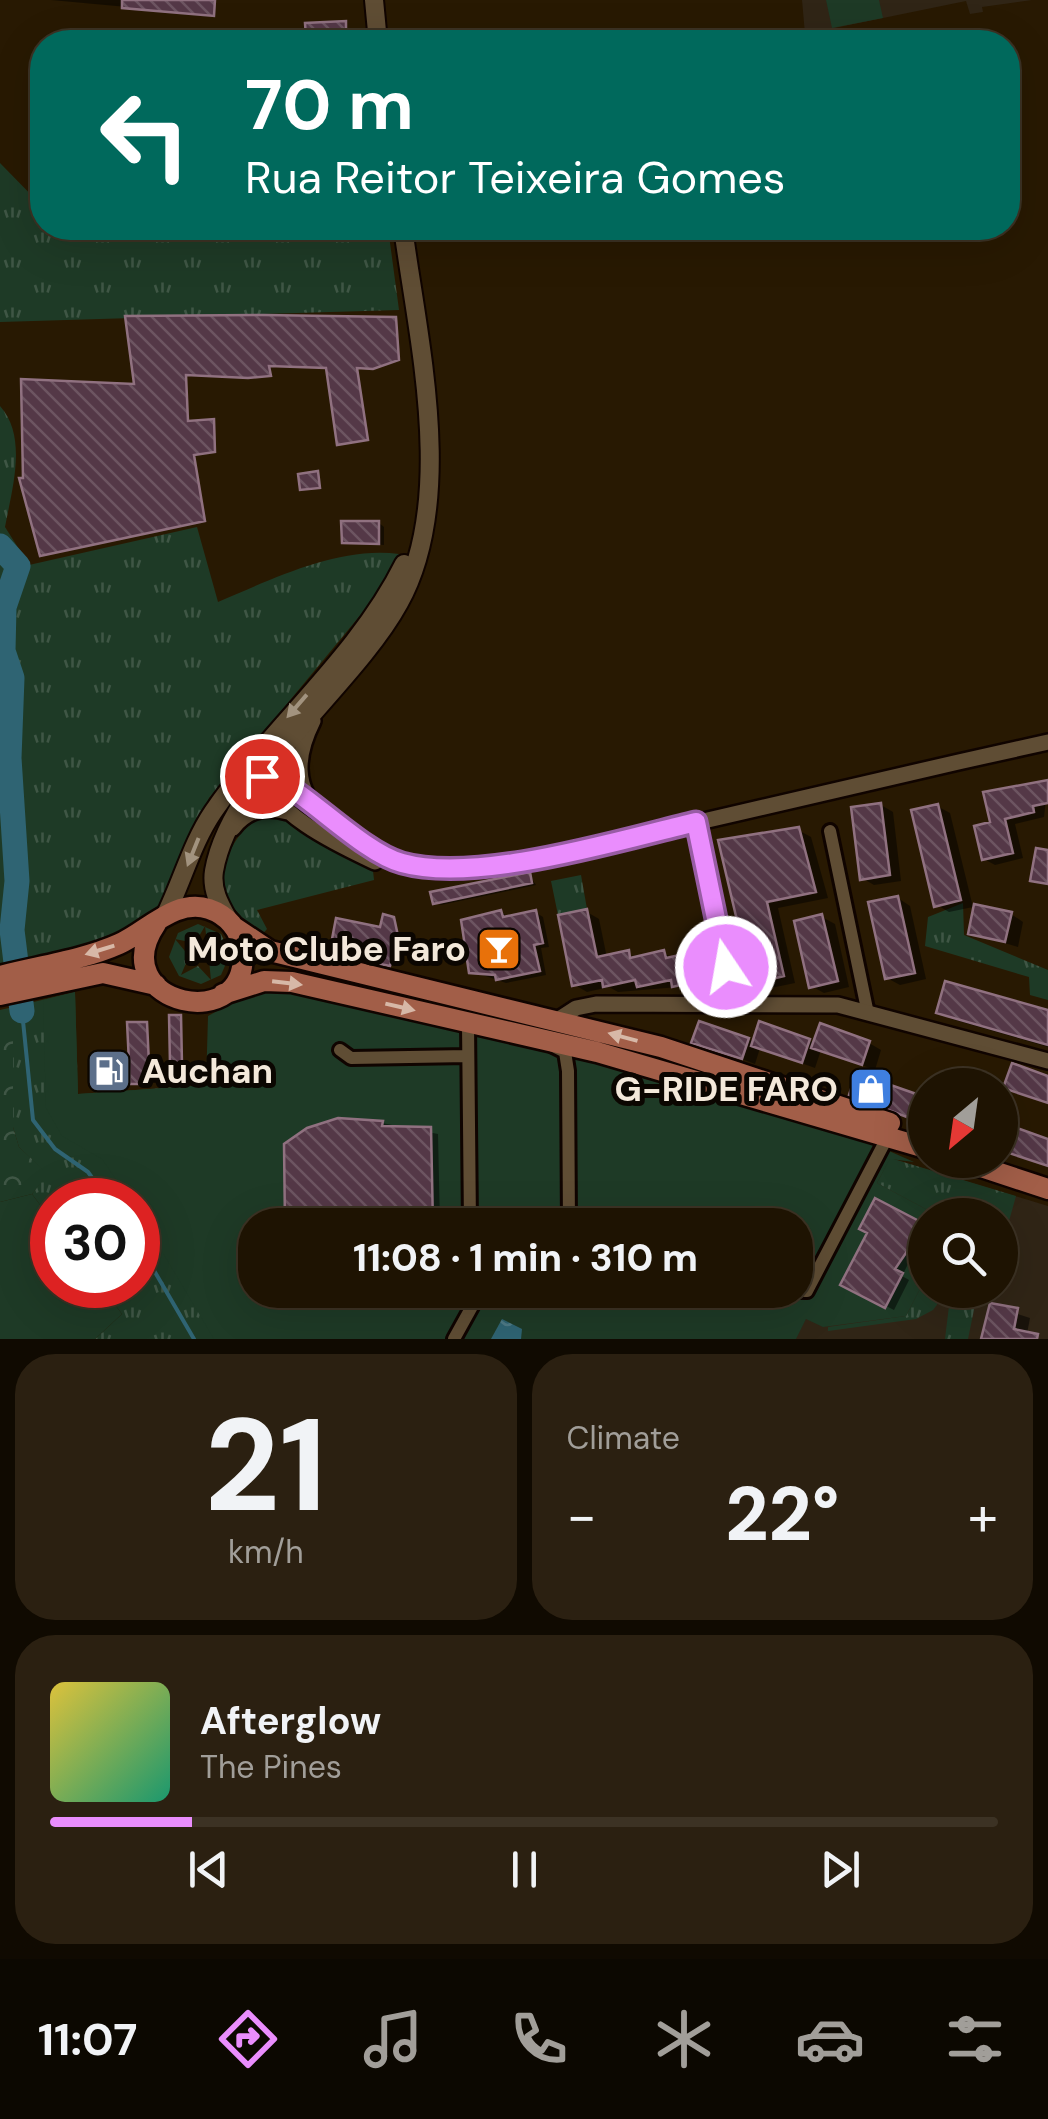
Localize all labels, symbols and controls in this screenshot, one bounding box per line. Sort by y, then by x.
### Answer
text: 70 m [245,60,414,151]
icon: left [80,70,210,200]
text: Rua Reitor Teixeira Gomes [245,148,785,207]
one-way arrow [286,694,308,719]
pin [220,734,305,819]
icon: arrive [235,749,290,804]
one-way arrow [185,837,201,867]
position arrow [674,915,778,1019]
place label: Moto Clube Faro [187,926,466,972]
bar icon: Moto Clube Faro [476,926,522,972]
one-way arrow [84,943,114,958]
one-way arrow [272,975,303,991]
one-way arrow [385,1000,416,1015]
one-way arrow [607,1029,638,1045]
fuel station icon: Auchan [86,1048,132,1094]
place label: Auchan [142,1048,273,1094]
place label: G-RIDE FARO [614,1066,838,1112]
shop icon: G-RIDE FARO [848,1066,894,1112]
north arrow [908,1068,1018,1178]
map controls [908,1068,1018,1308]
speed limit sign: 30 [30,1178,160,1308]
button: search [908,1198,1018,1308]
text: 11:08 · 1 min · 310 m [353,1233,698,1283]
text: 21 [205,1381,327,1550]
text: Climate [567,1417,680,1459]
text: 22° [725,1466,839,1563]
text: − [567,1480,597,1552]
text: + [968,1480,998,1552]
text: km/h [228,1531,304,1573]
text: Afterglow [200,1696,381,1746]
text: The Pines [200,1746,342,1788]
icon: previous [181,1842,236,1897]
icon: pause [497,1842,552,1897]
icon: next [813,1842,868,1897]
icon: directions [213,2004,283,2074]
icon: music [358,2004,428,2074]
icon: phone [504,2004,574,2074]
icon: climate [649,2004,719,2074]
icon: car [795,2004,865,2074]
icon: filters [940,2004,1010,2074]
text: 11:07 [38,2010,138,2069]

